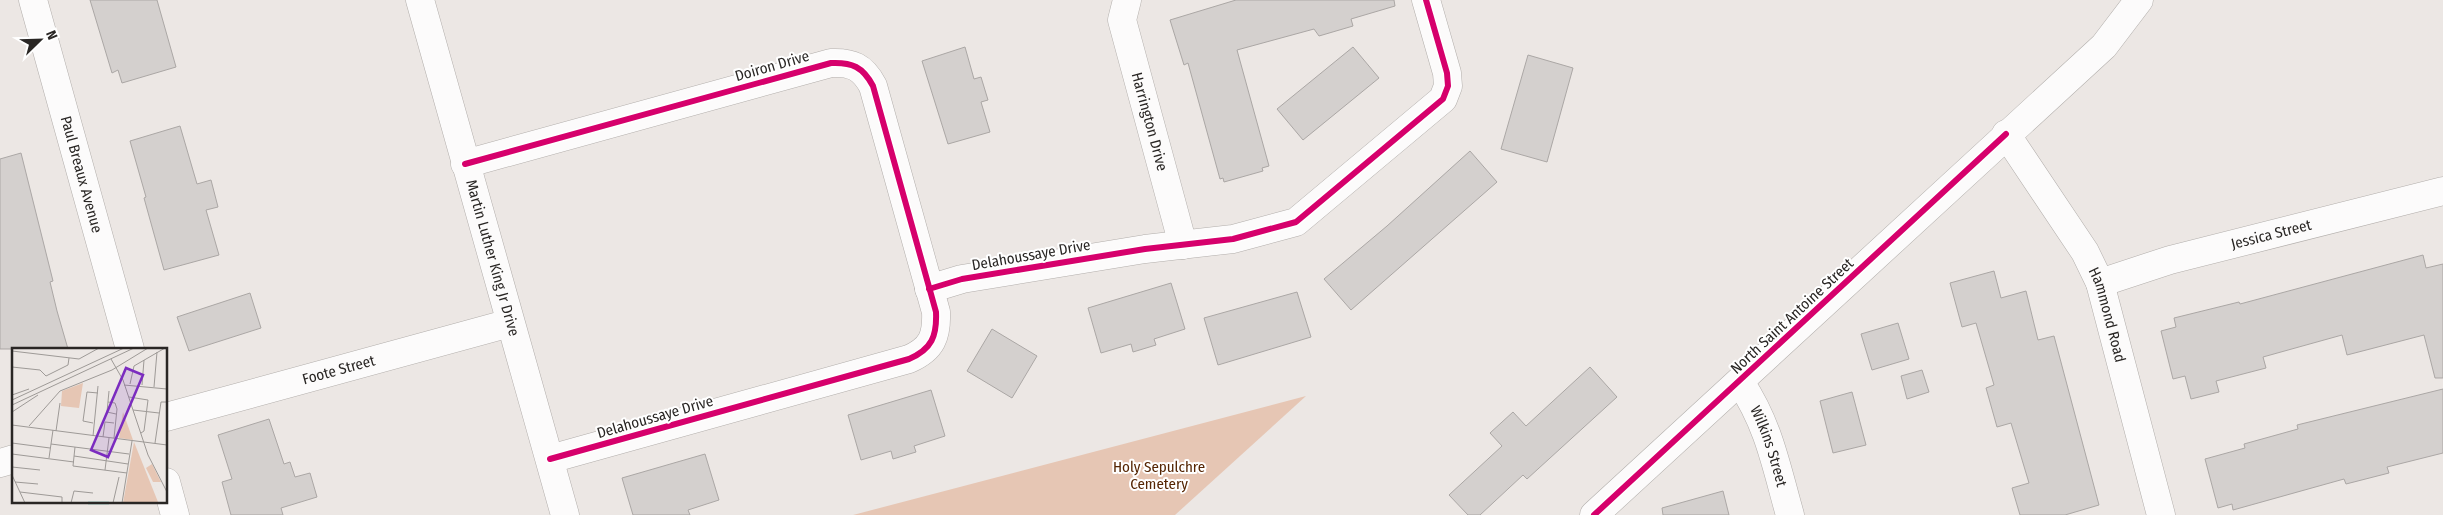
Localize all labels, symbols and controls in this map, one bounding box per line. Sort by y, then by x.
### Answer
north arrow [15,15,65,65]
text: N [42,28,61,42]
street label: Doiron Drive [733,47,811,85]
street label: Harrington Drive [1128,70,1172,173]
street label: Paul Breaux Avenue [57,114,106,235]
street label: Martin Luther King Jr Drive [462,178,523,338]
street label: Jessica Street [2229,216,2313,253]
street label: Delahoussaye Drive [970,236,1092,274]
street label: North Saint Antoine Street [1727,254,1857,378]
street label: Hammond Road [2085,264,2129,364]
inset map [12,348,168,502]
street label: Foote Street [300,351,377,388]
street label: Delahoussaye Drive [595,392,715,442]
street label: Wilkins Street [1746,403,1791,489]
park label: Holy Sepulchre Cemetery [1113,458,1205,493]

